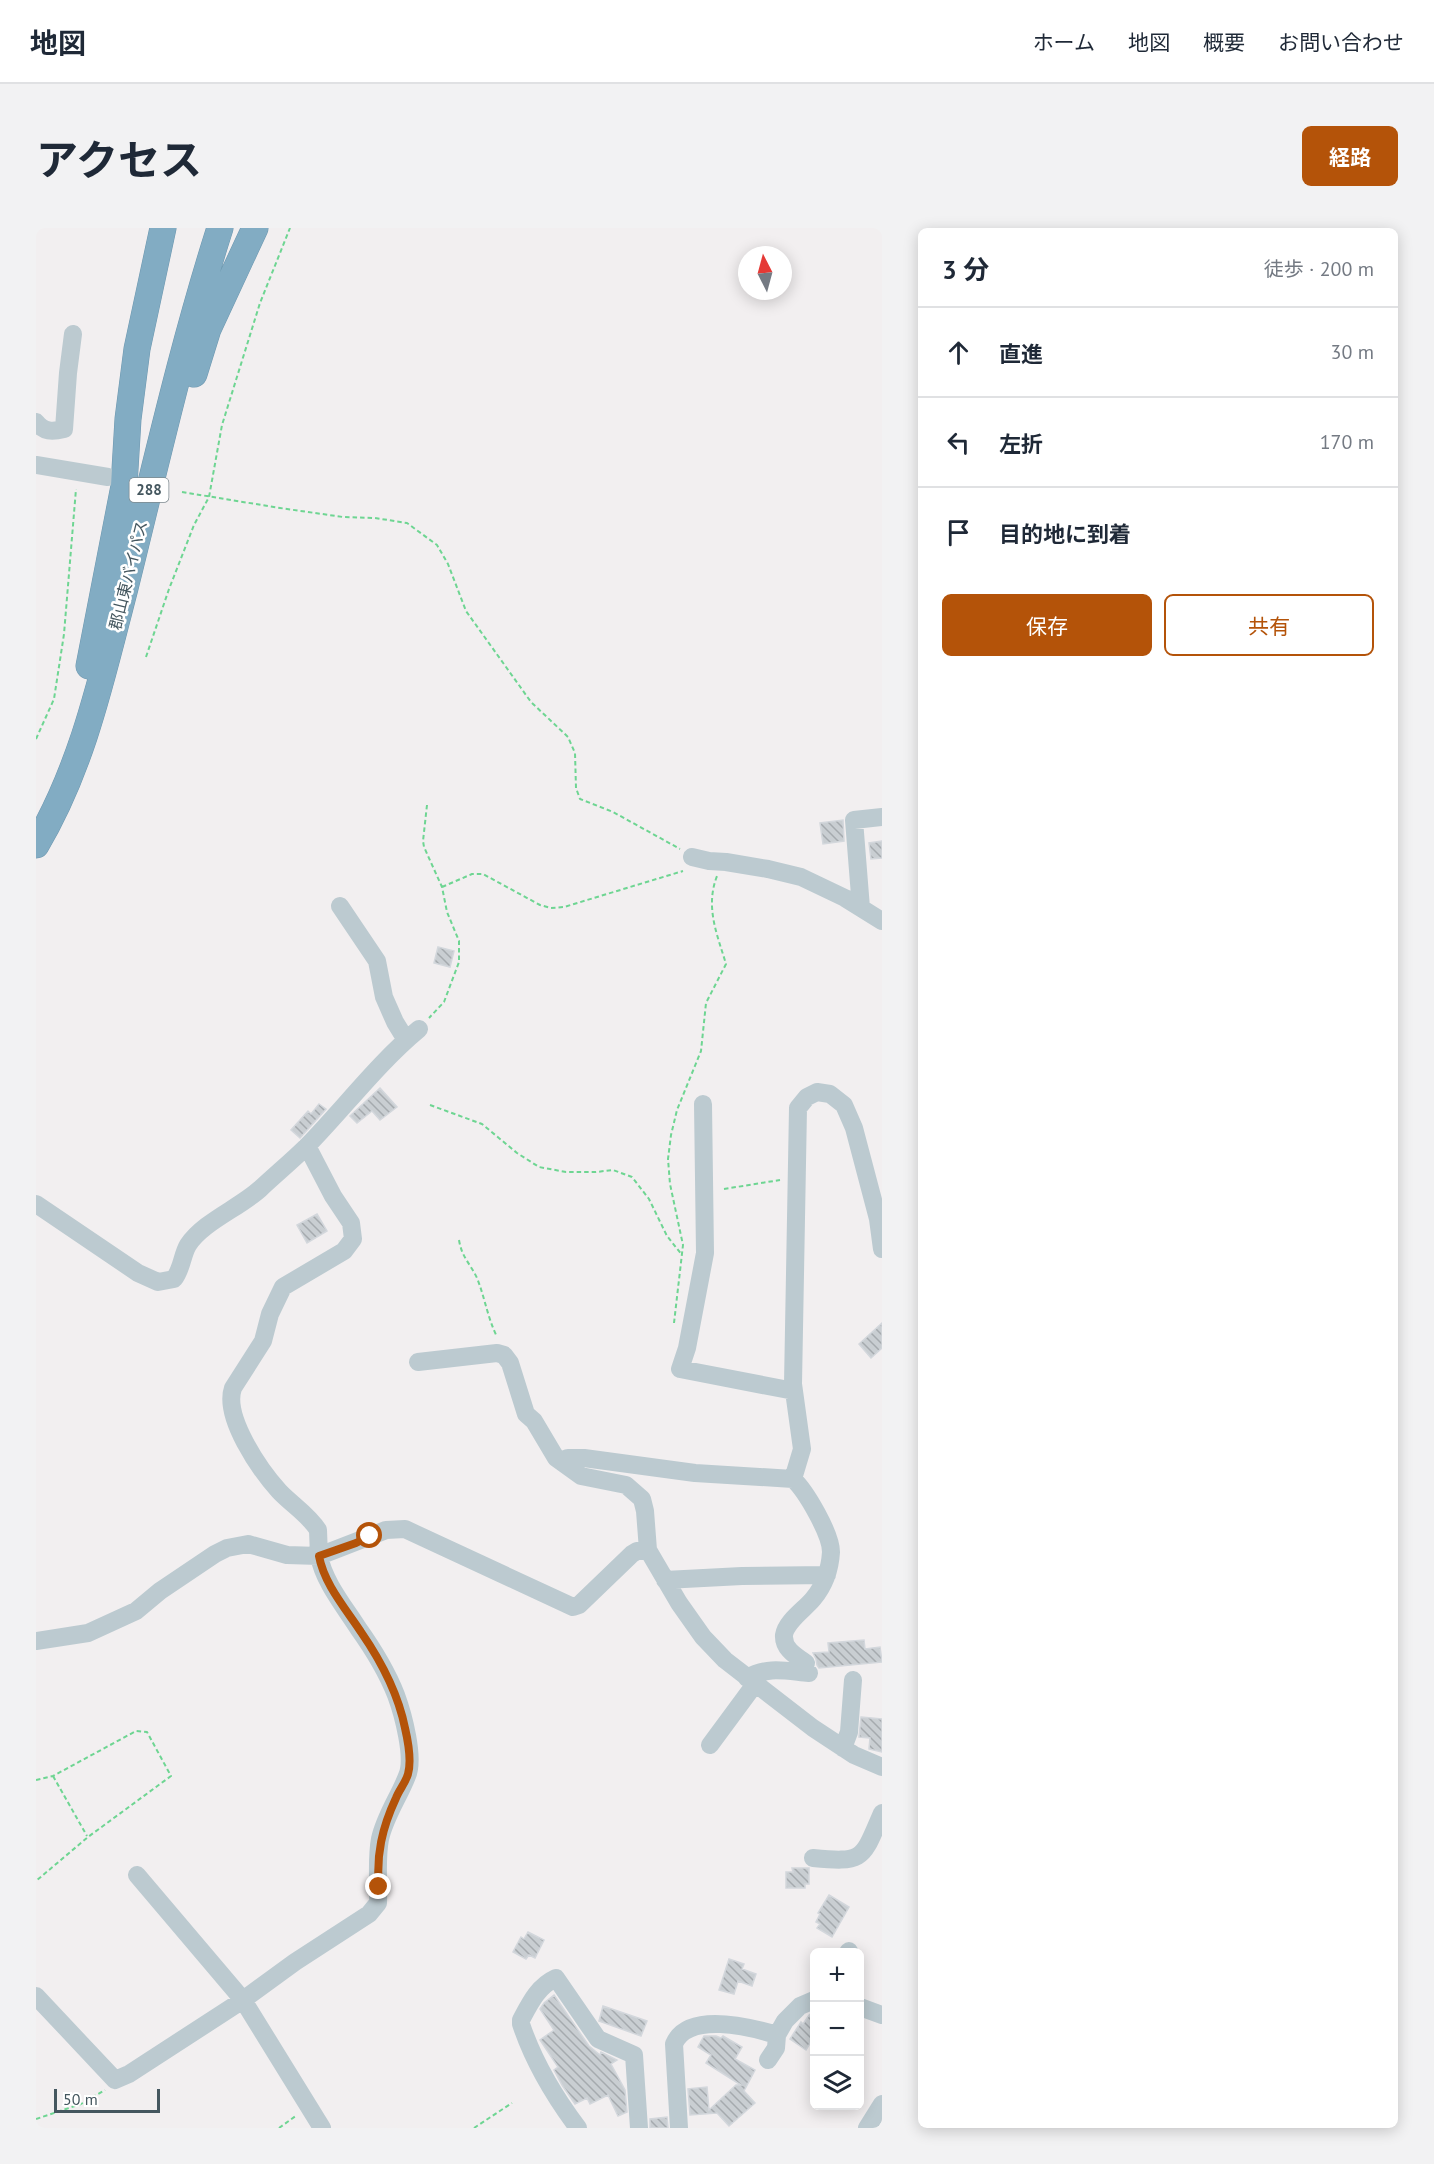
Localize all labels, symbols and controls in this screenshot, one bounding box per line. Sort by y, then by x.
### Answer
text: 地図 [30,24,86,61]
text: ホーム [1033,29,1095,56]
text: 地図 [1128,29,1170,56]
text: 概要 [1203,29,1245,56]
text: お問い合わせ [1278,29,1404,56]
button: 経路 [1302,126,1398,186]
text: アクセス [36,132,202,187]
north arrow [738,246,792,300]
text: 3 分 [942,253,989,286]
text: 徒歩 · 200 m [1264,256,1374,282]
icon: ahead [942,336,975,369]
text: 30 m [1331,339,1374,365]
text: 直進 [999,340,1043,368]
icon: left [942,426,975,459]
text: 170 m [1320,429,1374,455]
text: 左折 [999,430,1043,458]
road number: 288 [130,478,168,502]
icon: arrive [942,516,975,549]
street label: 郡山東バイパス [105,518,151,632]
text: 目的地に到着 [999,520,1131,548]
button: 保存 [942,594,1152,656]
button: 共有 [1164,594,1374,656]
route start [356,1522,382,1548]
route end [365,1873,391,1899]
map controls [810,1948,864,2110]
button: + [810,1948,864,2002]
button: − [810,2002,864,2056]
button: layers [810,2056,864,2110]
scale bar [54,2086,160,2114]
text: 50 m [63,2089,98,2109]

